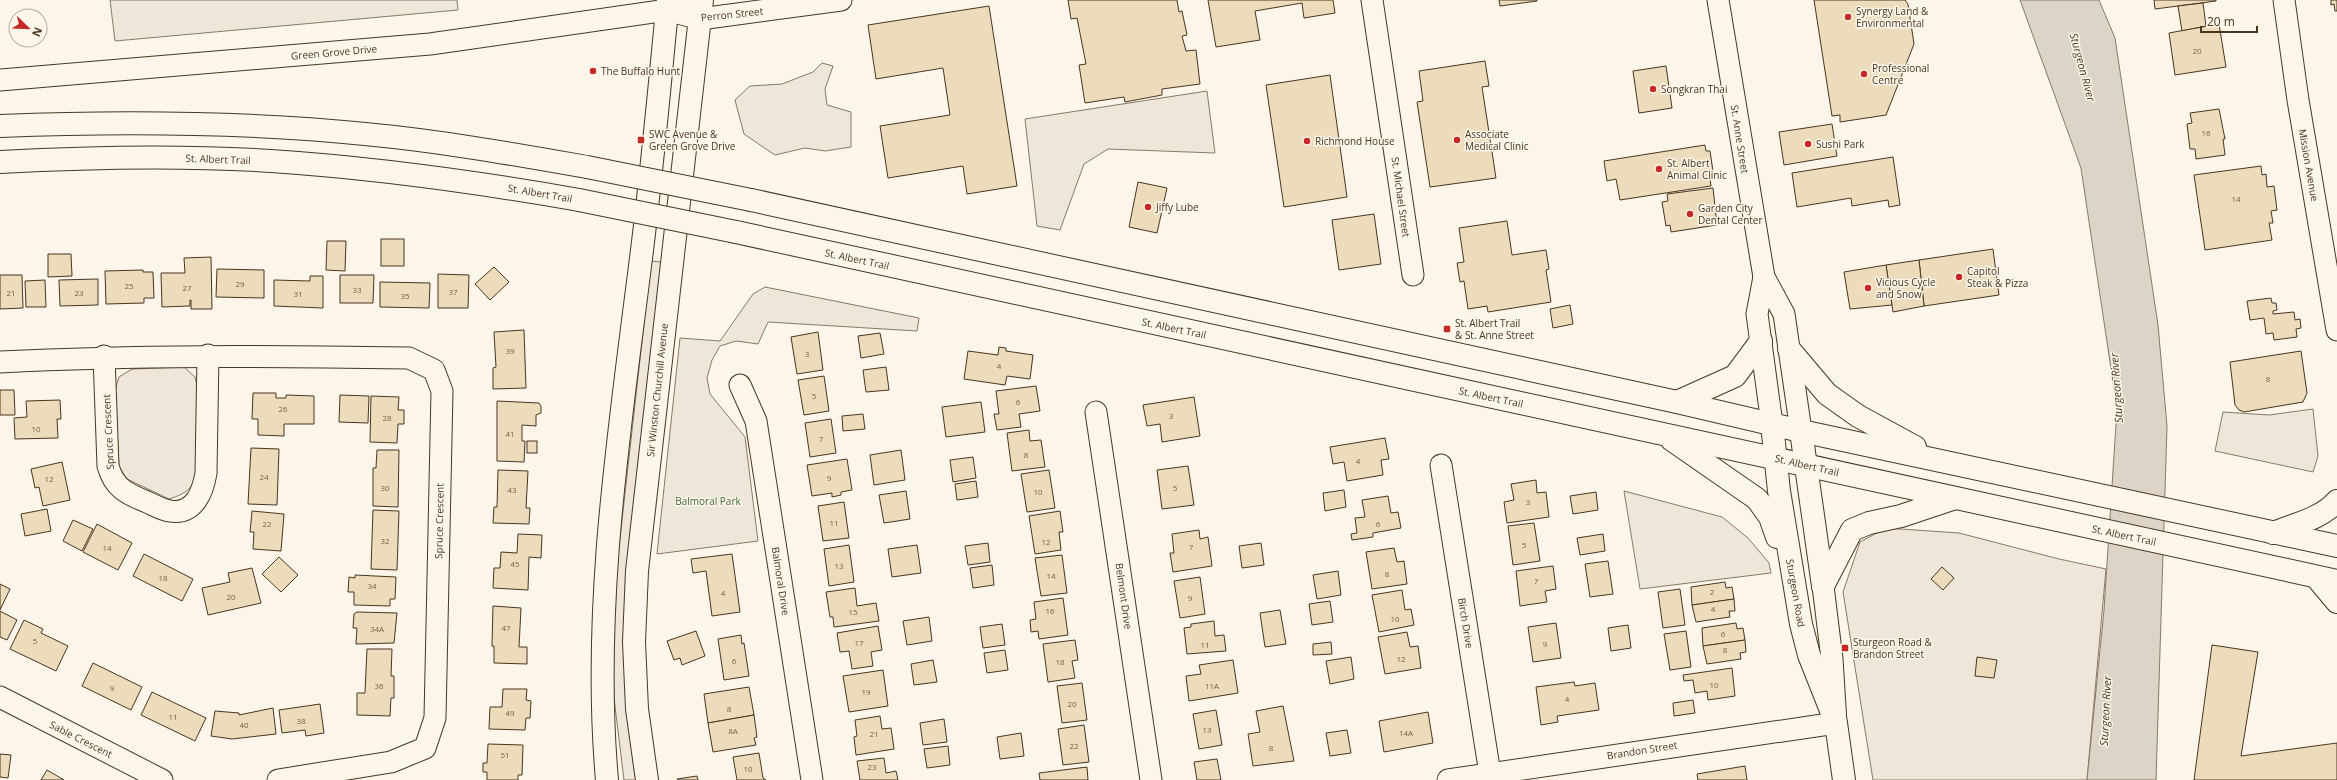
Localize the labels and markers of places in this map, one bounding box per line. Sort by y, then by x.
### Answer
place label: Synergy Land & Environmental [1856,4,1929,30]
marker: Synergy Land & Environmental [1843,12,1853,22]
place label: Professional Centre [1872,61,1929,87]
place label: The Buffalo Hunt [601,64,681,78]
marker: The Buffalo Hunt [588,66,598,76]
marker: Professional Centre [1859,69,1869,79]
place label: Songkran Thai [1661,82,1727,96]
marker: Songkran Thai [1648,84,1658,94]
place label: SWC Avenue & Green Grove Drive [649,127,736,153]
place label: Associate Medical Clinic [1465,127,1529,153]
place label: Richmond House [1315,134,1395,148]
marker: SWC Avenue & Green Grove Drive [636,135,646,145]
marker: Associate Medical Clinic [1452,135,1462,145]
marker: Richmond House [1302,136,1312,146]
place label: Sushi Park [1816,137,1865,151]
marker: Sushi Park [1803,139,1813,149]
place label: St. Albert Animal Clinic [1667,156,1727,182]
marker: St. Albert Animal Clinic [1654,164,1664,174]
place label: Jiffy Lube [1155,200,1199,214]
place label: Garden City Dental Center [1698,201,1763,227]
marker: Jiffy Lube [1143,202,1153,212]
marker: Garden City Dental Center [1685,209,1695,219]
place label: Capitol Steak & Pizza [1967,264,2028,290]
marker: Capitol Steak & Pizza [1954,272,1964,282]
place label: Vicious Cycle and Snow [1876,275,1936,301]
marker: Vicious Cycle and Snow [1863,283,1873,293]
place label: St. Albert Trail & St. Anne Street [1455,316,1534,342]
marker: St. Albert Trail & St. Anne Street [1442,324,1452,334]
place label: Sturgeon Road & Brandon Street [1853,635,1933,661]
marker: Sturgeon Road & Brandon Street [1840,643,1850,653]

